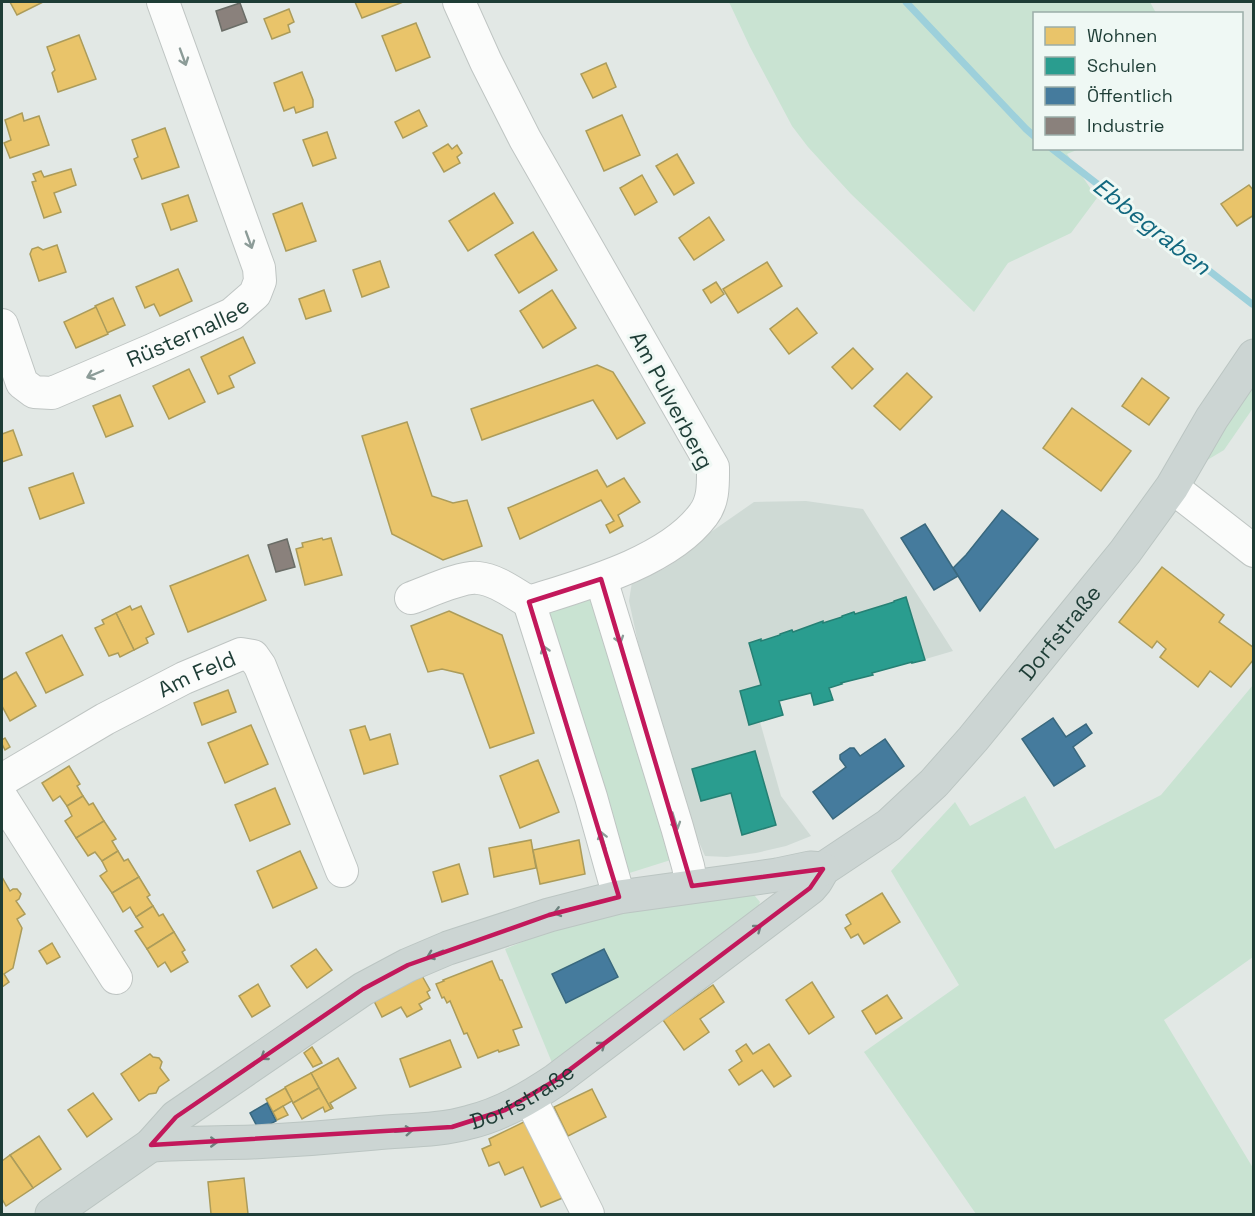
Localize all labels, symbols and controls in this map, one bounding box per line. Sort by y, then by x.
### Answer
legend [1033,12,1243,150]
text: Wohnen [1087,24,1157,47]
one-way arrow [179,47,190,65]
text: Schulen [1087,54,1157,77]
text: Öffentlich [1087,84,1173,107]
text: Industrie [1087,114,1164,137]
water label: Ebbegraben [1087,170,1218,282]
one-way arrow [245,230,256,249]
street label: Rüsternallee [122,291,255,373]
street label: Am Pulverberg [624,326,720,474]
one-way arrow [86,369,104,381]
street label: Dorfstraße [1013,579,1107,686]
one-way arrow [613,625,624,644]
street label: Am Feld [153,644,240,703]
one-way arrow [540,645,551,664]
one-way arrow [670,812,681,831]
one-way arrow [597,831,608,850]
one-way arrow [553,906,572,917]
one-way arrow [745,924,761,937]
one-way arrow [426,949,444,960]
one-way arrow [590,1041,606,1054]
one-way arrow [260,1048,276,1060]
street label: Dorfstraße [466,1057,580,1135]
one-way arrow [394,1125,413,1136]
one-way arrow [199,1137,219,1148]

